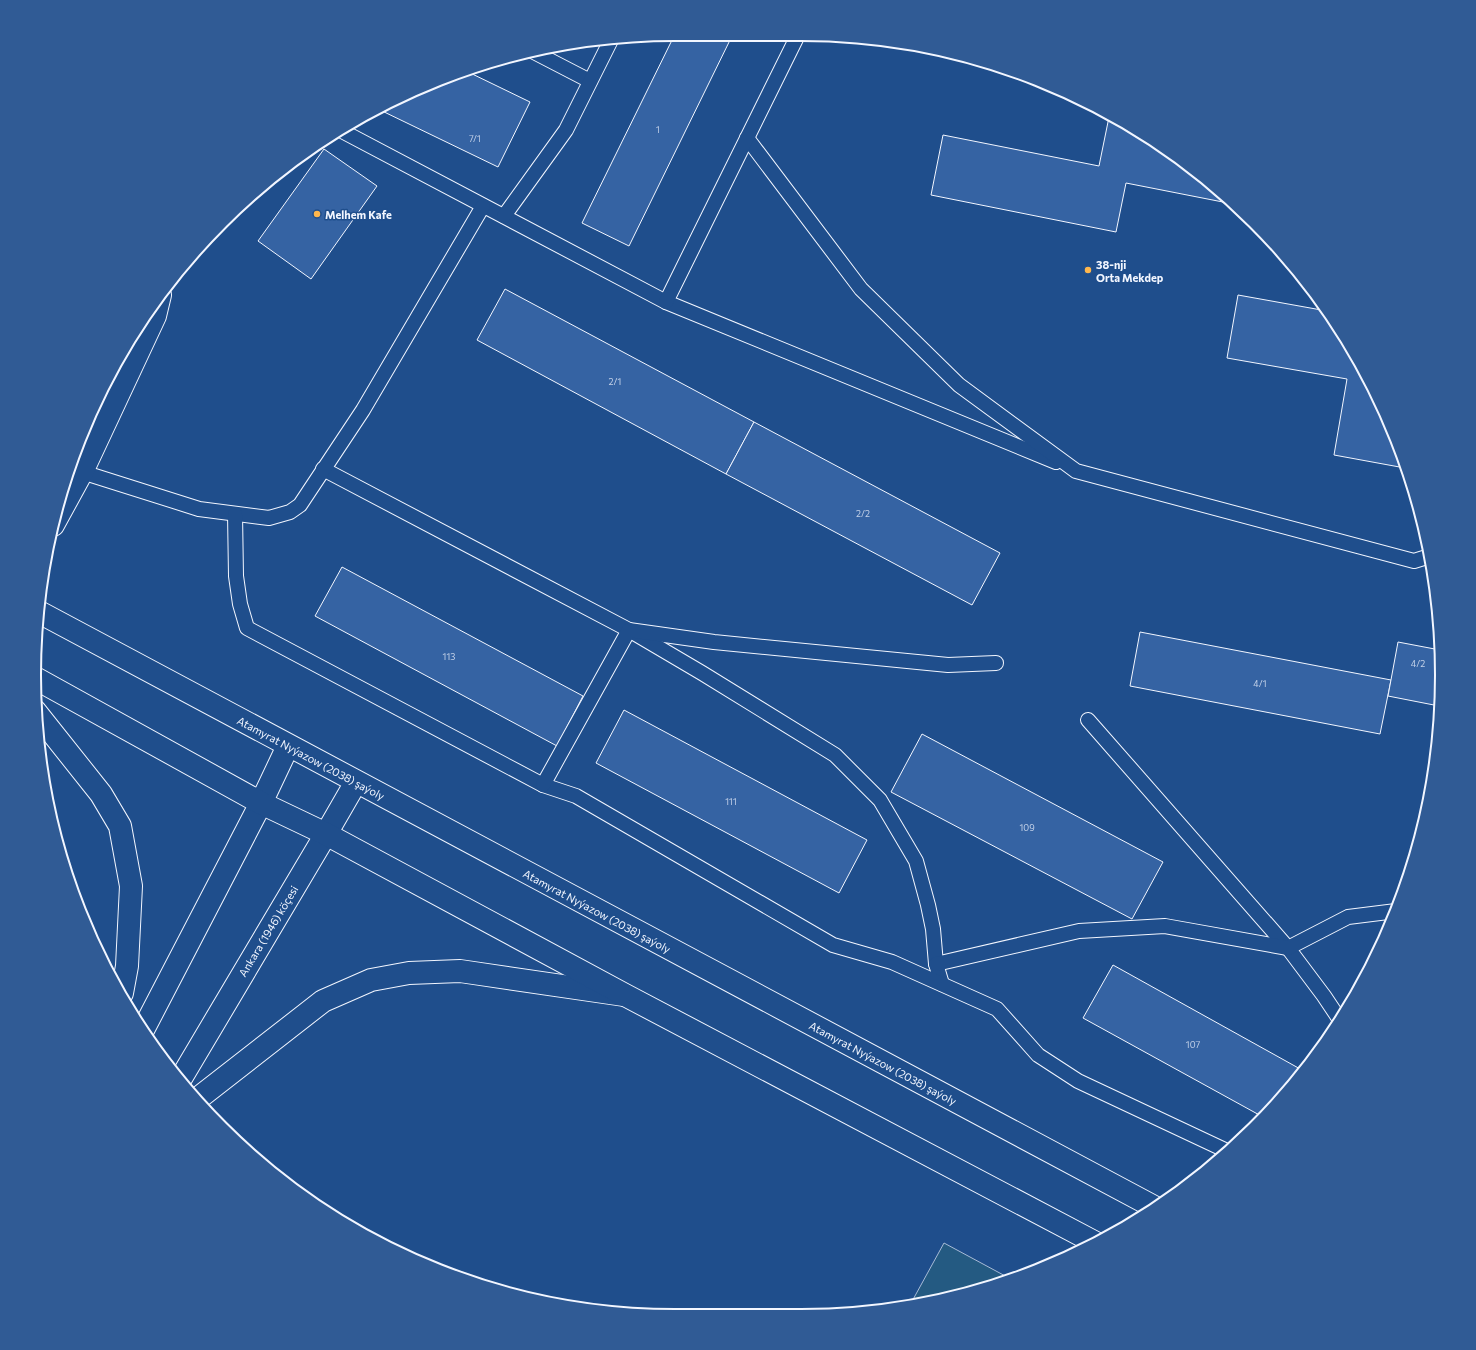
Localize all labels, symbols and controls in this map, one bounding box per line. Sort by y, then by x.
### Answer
house number: 1 [656,124,660,135]
house number: 7/1 [469,133,481,144]
place label: Melhem Kafe [325,208,392,221]
marker: Melhem Kafe [312,209,322,219]
place label: 38-nji Orta Mekdep [1096,258,1164,284]
marker: 38-nji Orta Mekdep [1083,265,1093,275]
house number: 2/1 [609,376,621,387]
house number: 2/2 [856,508,870,519]
house number: 113 [443,651,455,662]
house number: 4/2 [1411,658,1425,669]
house number: 4/1 [1253,678,1267,689]
street label: Atamyrat Nyýazow (2038) şaýoly [235,714,387,803]
house number: 111 [725,796,737,807]
house number: 109 [1019,822,1035,833]
street label: Atamyrat Nyýazow (2038) şaýoly [521,867,673,956]
street label: Ankara (1946) köçesi [236,883,300,979]
street label: Atamyrat Nyýazow (2038) şaýoly [807,1019,959,1108]
house number: 107 [1186,1039,1200,1050]

